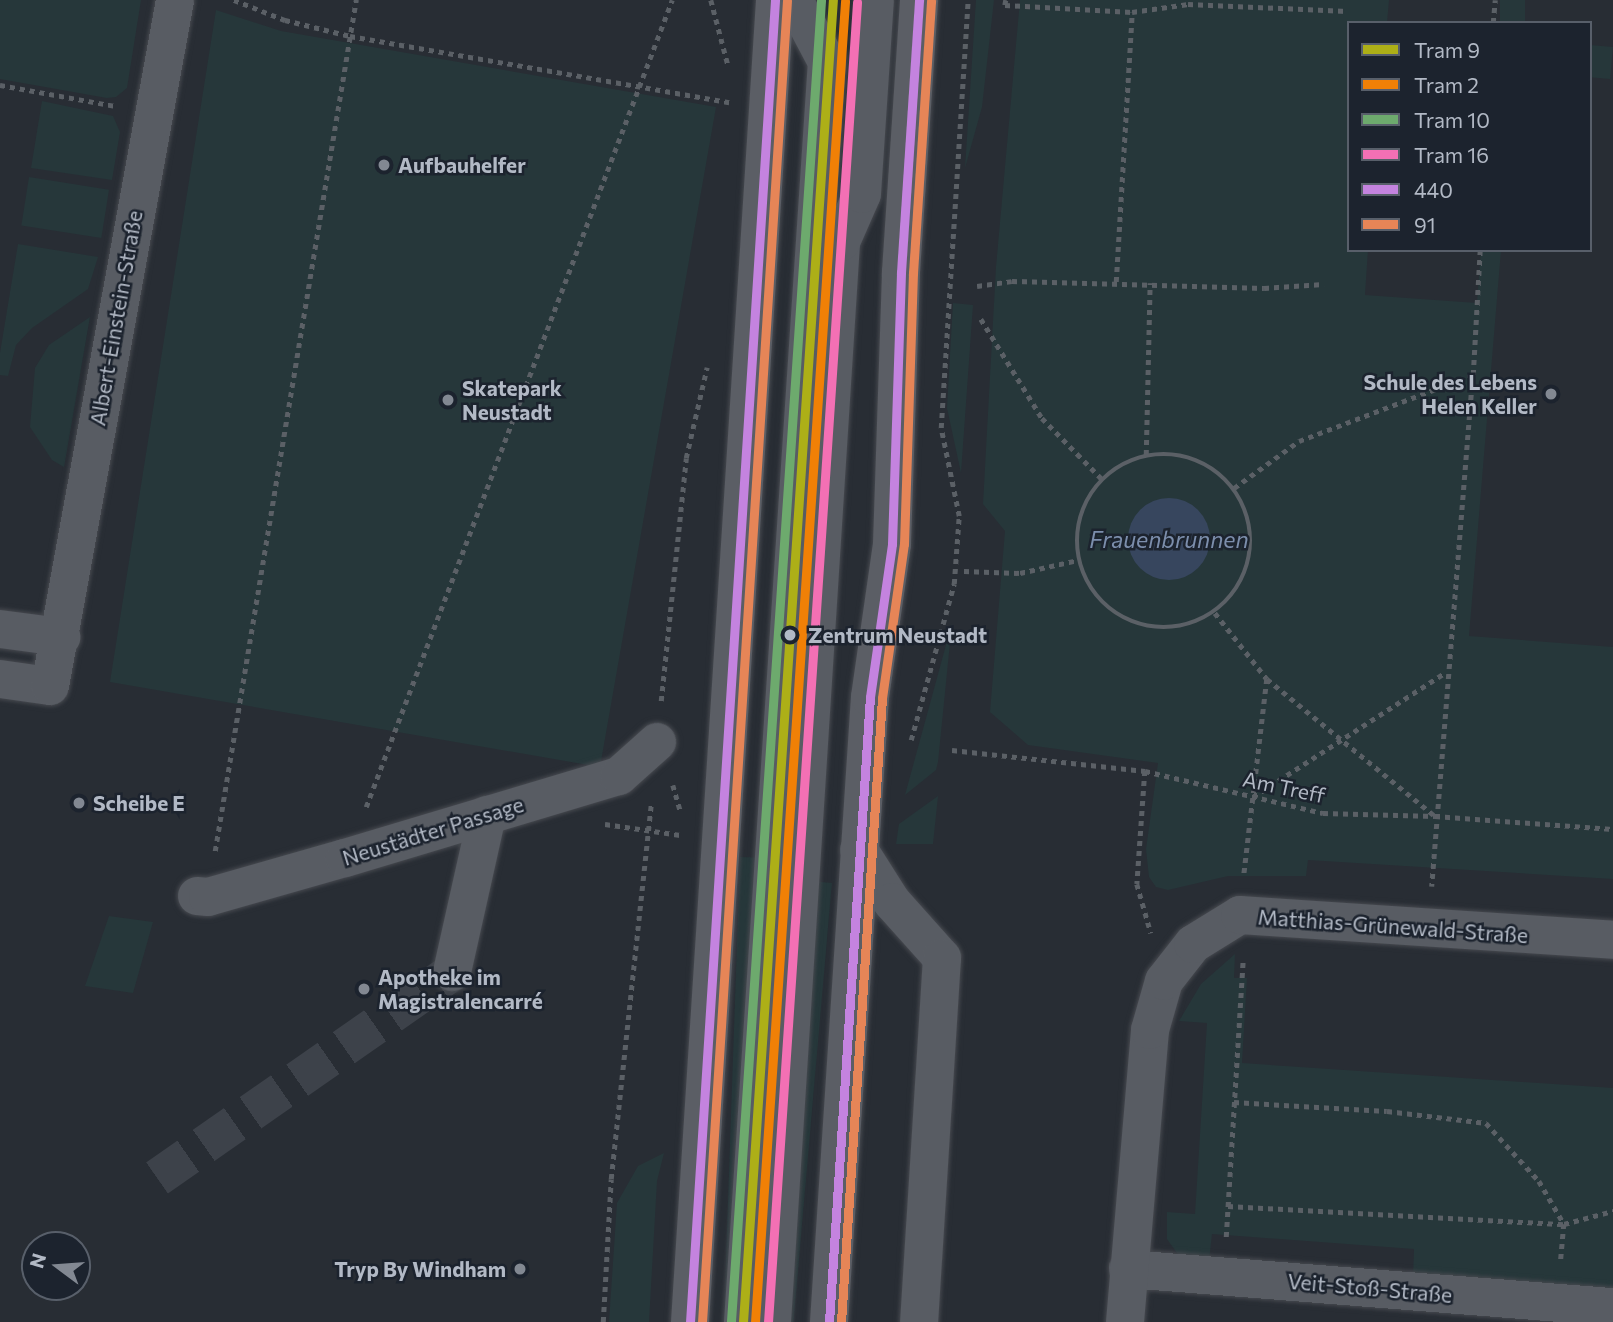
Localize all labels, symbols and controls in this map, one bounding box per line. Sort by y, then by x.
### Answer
legend [1347,21,1592,252]
text: Tram 9 [1414,37,1480,62]
text: Tram 2 [1414,72,1479,97]
text: Tram 10 [1414,107,1490,132]
text: Tram 16 [1414,142,1489,167]
place label: Aufbauhelfer [398,152,526,178]
marker: Aufbauhelfer [376,157,392,173]
text: 440 [1414,177,1453,202]
street label: Albert-Einstein-Straße [85,208,147,428]
text: 91 [1414,212,1436,237]
place label: Schule des Lebens Helen Keller [1363,369,1537,419]
place label: Skatepark Neustadt [462,375,562,425]
marker: Schule des Lebens Helen Keller [1543,386,1559,402]
marker: Skatepark Neustadt [440,392,456,408]
water label: Frauenbrunnen [1089,525,1249,553]
place label: Zentrum Neustadt [808,622,987,648]
marker: Zentrum Neustadt [779,624,801,646]
street label: Am Treff [1240,766,1328,808]
place label: Scheibe E [93,790,185,816]
street label: Neustädter Passage [339,791,527,871]
marker: Scheibe E [71,795,87,811]
street label: Matthias-Grünewald-Straße [1257,904,1529,948]
place label: Apotheke im Magistralencarré [378,964,543,1014]
marker: Apotheke im Magistralencarré [356,981,372,997]
north arrow [21,1231,91,1301]
text: N [24,1251,50,1271]
place label: Tryp By Windham [334,1256,506,1282]
marker: Tryp By Windham [512,1261,528,1277]
street label: Veit-Stoß-Straße [1287,1268,1453,1308]

